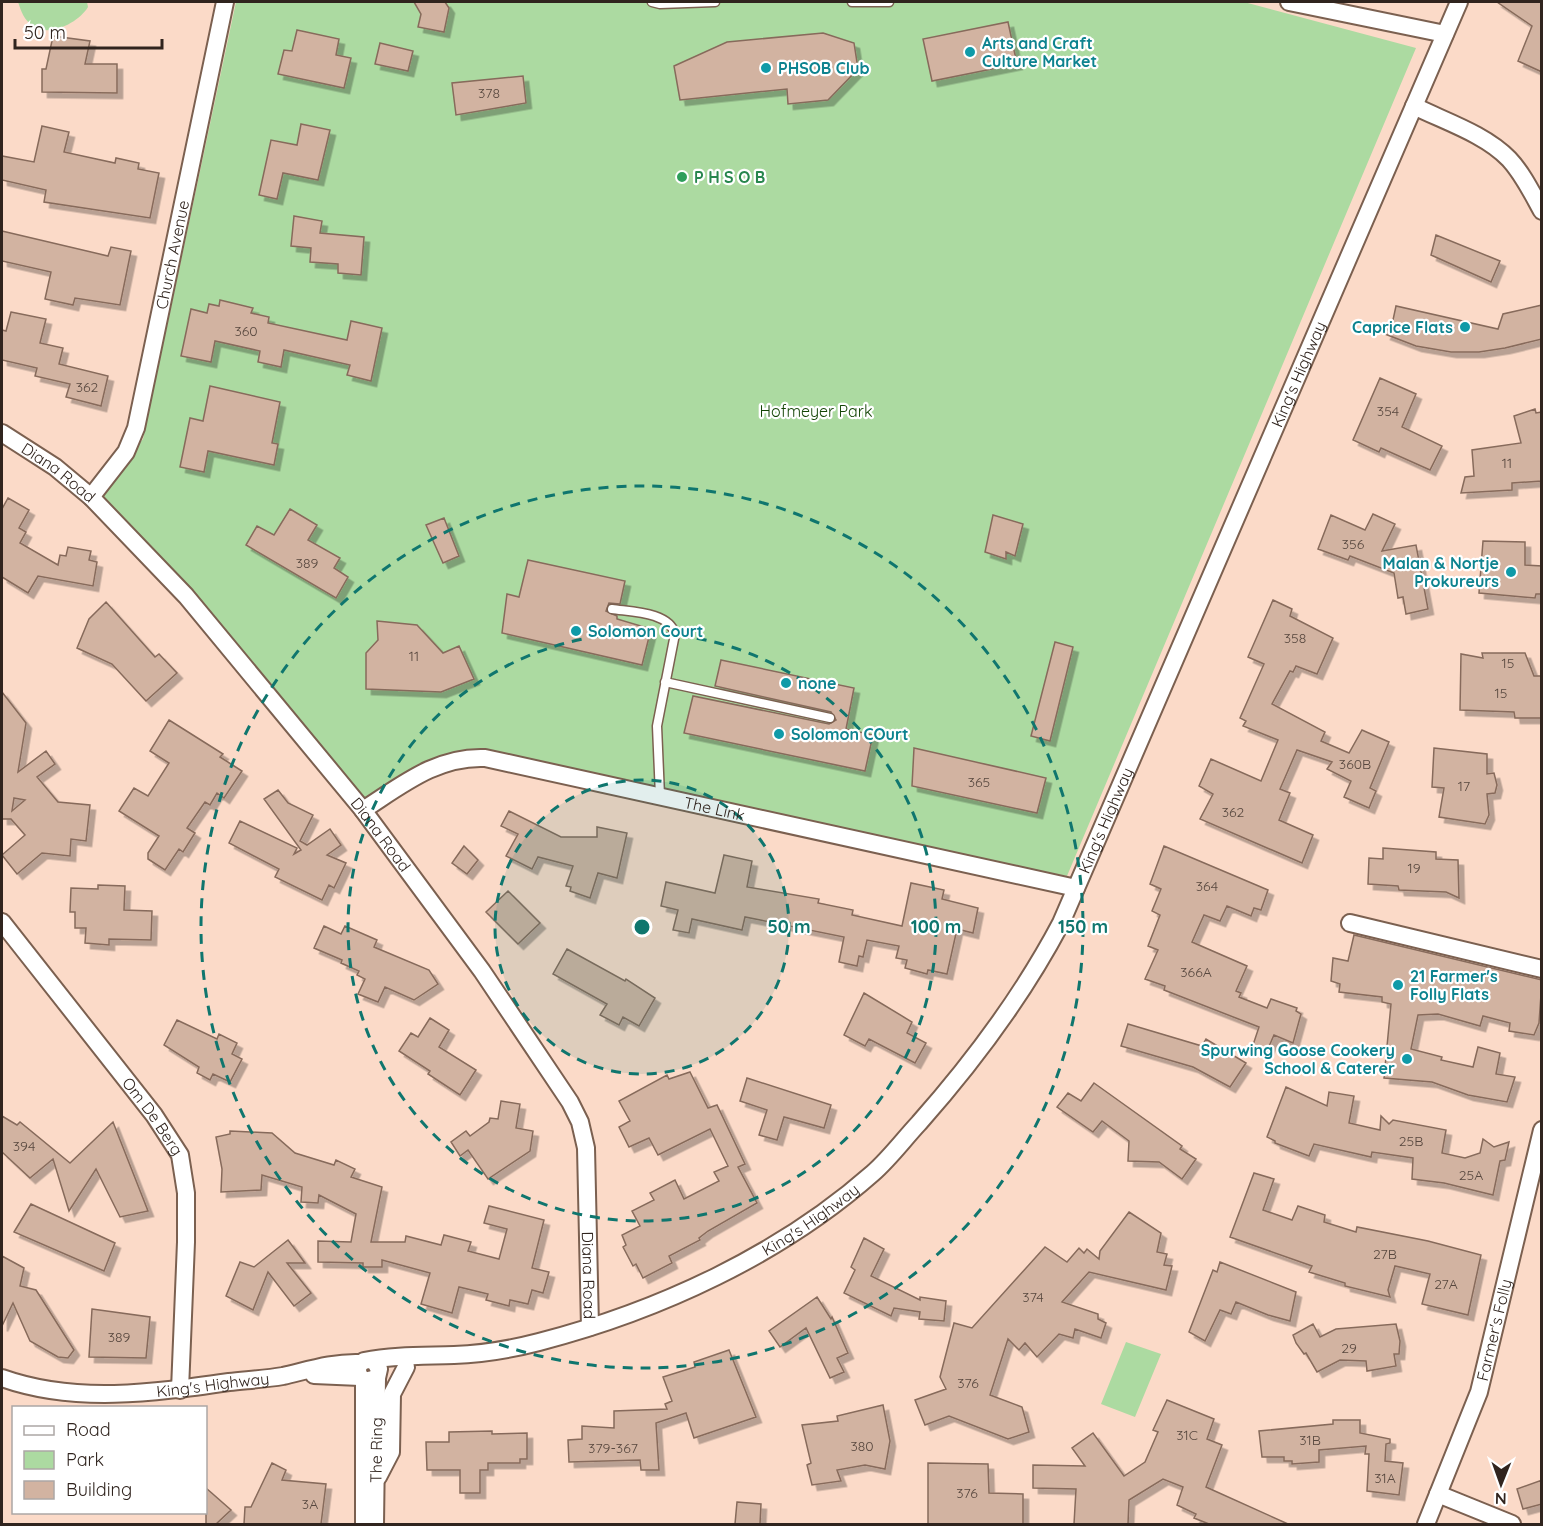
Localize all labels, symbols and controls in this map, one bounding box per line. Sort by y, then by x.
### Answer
scale bar [15,12,162,50]
text: 50 m [24,21,66,44]
place label: Arts and Craft Culture Market [982,33,1097,71]
marker: Arts and Craft Culture Market [963,45,977,59]
place label: PHSOB Club [778,58,870,78]
marker: PHSOB Club [759,61,773,75]
house number: 378 [478,84,500,102]
place label: P H S O B [694,167,765,187]
marker: P H S O B [675,170,689,184]
street label: Church Avenue [151,198,193,311]
place label: Caprice Flats [1352,317,1453,337]
street label: King's Highway [1266,318,1330,430]
marker: Caprice Flats [1458,320,1472,334]
house number: 360 [234,322,258,340]
house number: 362 [76,378,99,396]
park label: Hofmeyer Park [760,401,872,421]
house number: 354 [1377,402,1399,420]
street label: Diana Road [18,438,100,507]
house number: 11 [1502,454,1512,472]
house number: 356 [1342,535,1365,553]
place label: Malan & Nortje Prokureurs [1383,553,1499,591]
house number: 389 [296,554,319,572]
marker: Malan & Nortje Prokureurs [1504,565,1518,579]
place label: Solomon Court [588,621,703,641]
marker: Solomon Court [569,624,583,638]
house number: 358 [1284,629,1306,647]
house number: 11 [409,647,419,665]
house number: 15 [1502,654,1514,672]
place label: none [798,673,837,693]
marker: none [779,676,793,690]
house number: 15 [1495,684,1507,702]
place label: Solomon COurt [791,724,909,744]
marker: Solomon COurt [772,727,786,741]
house number: 360B [1339,755,1371,773]
street label: King's Highway [1074,764,1137,876]
house number: 365 [968,773,990,791]
house number: 17 [1458,777,1470,795]
street label: The Link [682,792,747,825]
street label: Diana Road [347,793,415,876]
house number: 362 [1222,803,1245,821]
house number: 19 [1408,859,1421,877]
house number: 364 [1196,877,1218,895]
text: 50 m [767,915,811,938]
text: 100 m [911,915,961,938]
text: 150 m [1058,915,1108,938]
centre of rings [632,917,652,937]
house number: 366A [1180,963,1212,981]
place label: 21 Farmer's Folly Flats [1410,966,1498,1004]
marker: 21 Farmer's Folly Flats [1391,978,1405,992]
place label: Spurwing Goose Cookery School & Caterer [1201,1040,1395,1078]
marker: Spurwing Goose Cookery School & Caterer [1400,1052,1414,1066]
street label: Om De Berg [118,1073,188,1159]
house number: 25B [1399,1132,1423,1150]
house number: 394 [13,1137,35,1155]
house number: 25A [1459,1166,1483,1184]
street label: King's Highway [758,1179,863,1260]
street label: Diana Road [578,1231,600,1319]
house number: 27B [1373,1245,1397,1263]
house number: 27A [1434,1275,1458,1293]
street label: Farmer's Folly [1472,1277,1516,1383]
house number: 374 [1022,1288,1044,1306]
house number: 389 [108,1328,131,1346]
house number: 29 [1341,1339,1357,1357]
street label: King's Highway [155,1368,270,1401]
house number: 376 [957,1374,979,1392]
legend [12,1406,207,1514]
street label: The Ring [366,1417,386,1483]
text: Road [66,1418,111,1441]
house number: 31C [1176,1426,1198,1444]
house number: 31B [1299,1431,1321,1449]
house number: 380 [850,1437,874,1455]
house number: 379-367 [588,1439,638,1457]
text: Park [66,1448,104,1471]
north arrow [1471,1454,1531,1514]
house number: 31A [1374,1469,1396,1487]
text: Building [66,1478,132,1501]
house number: 376 [956,1484,978,1502]
text: N [1495,1489,1507,1509]
house number: 3A [302,1495,318,1513]

